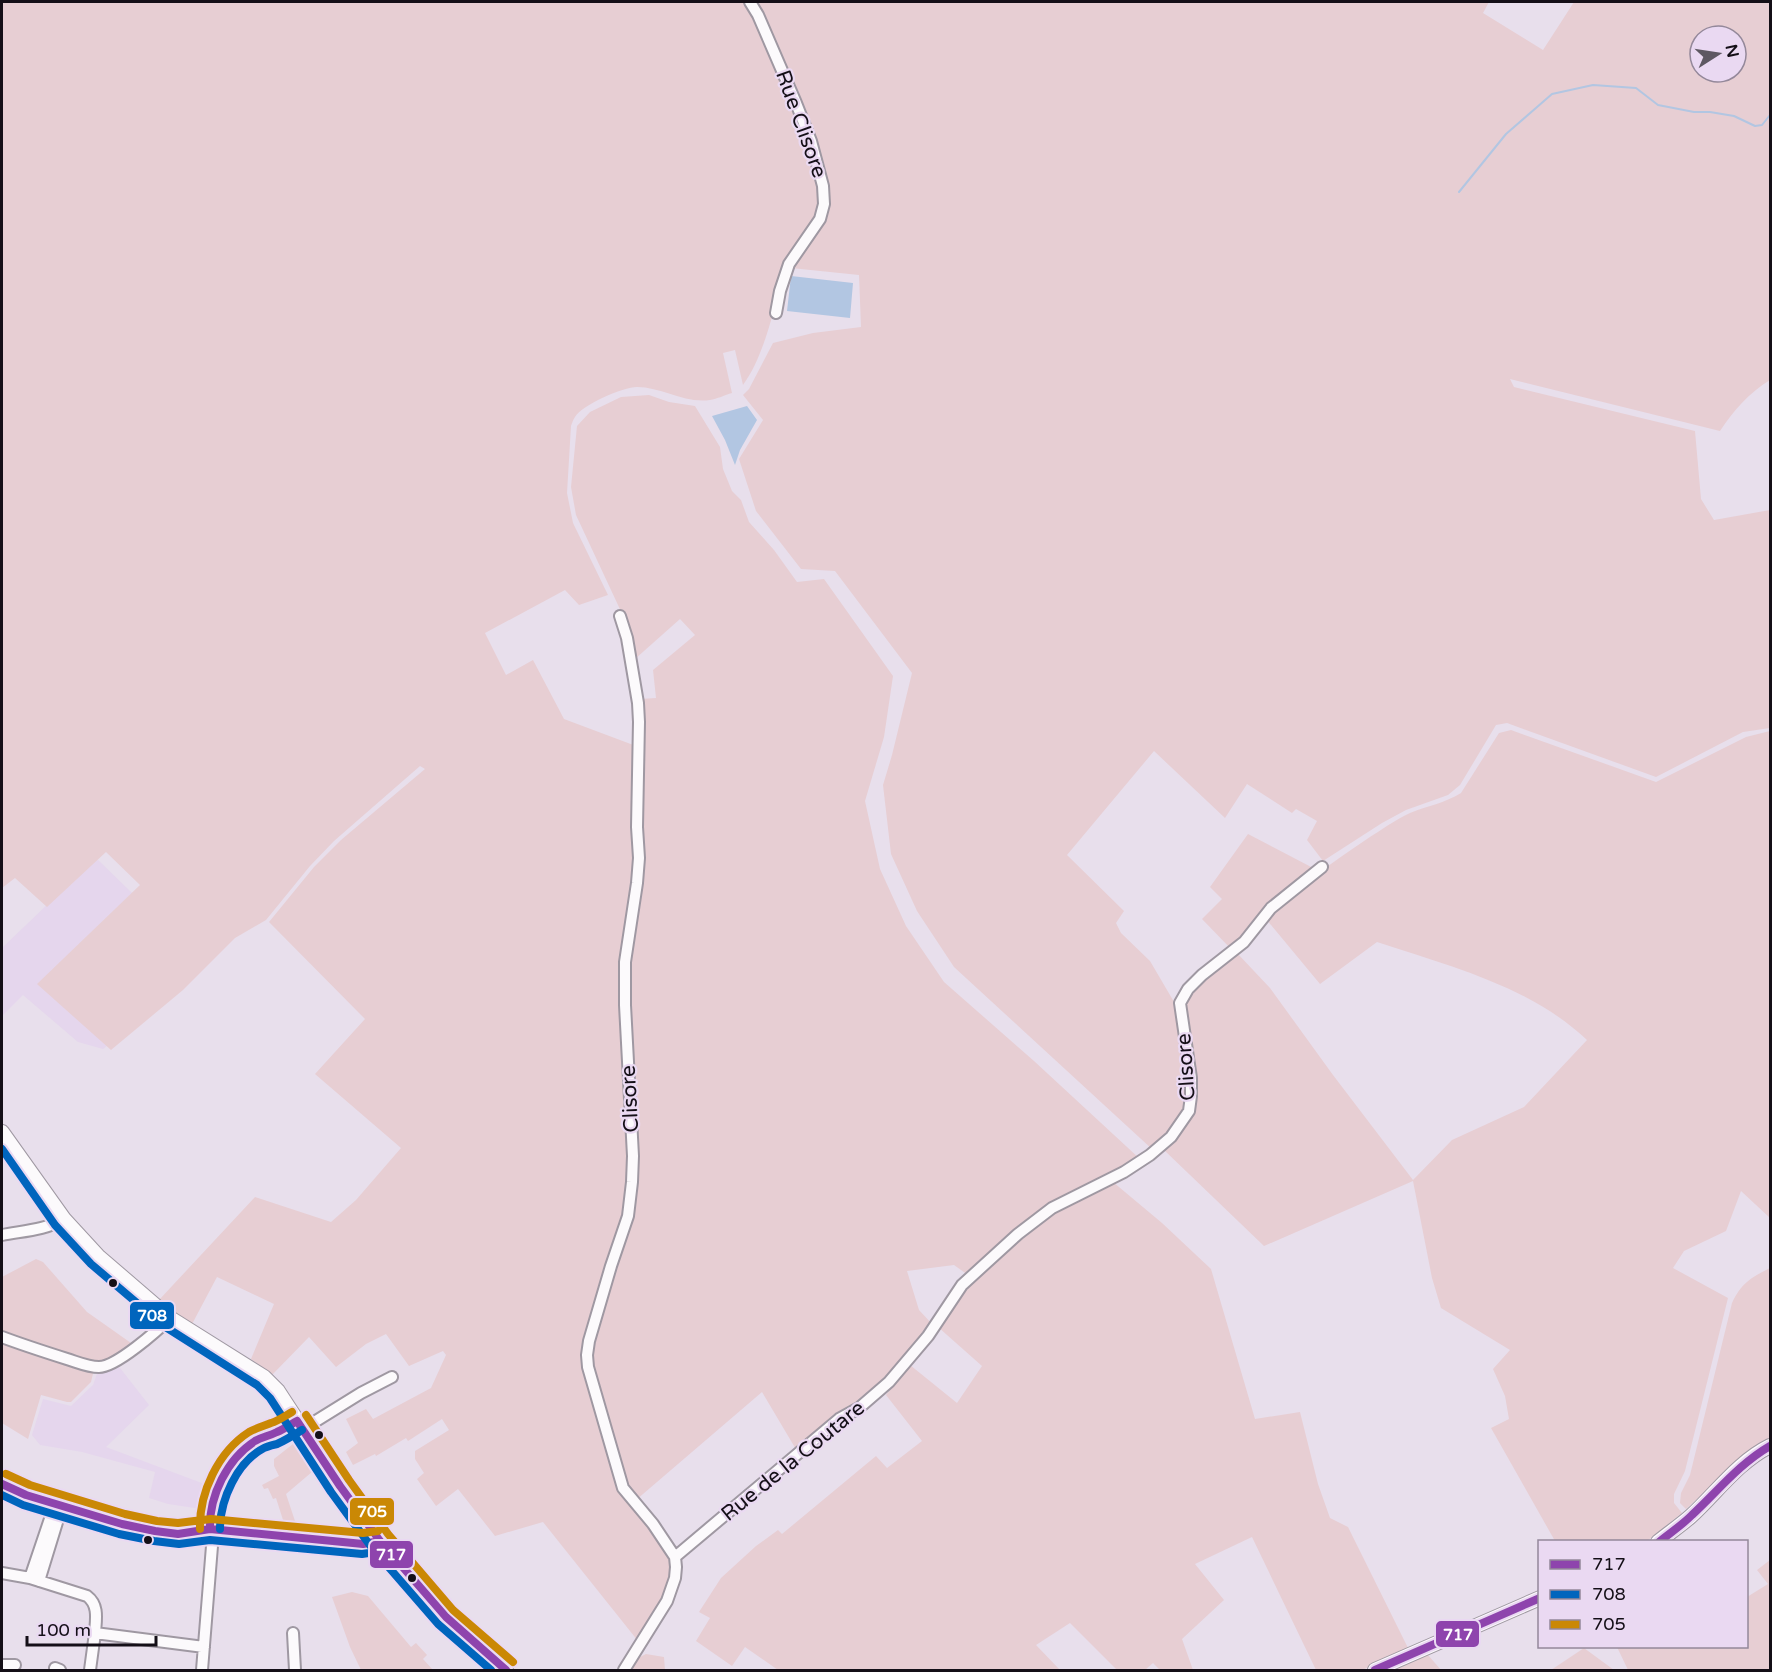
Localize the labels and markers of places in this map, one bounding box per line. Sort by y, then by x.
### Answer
unlabelled marker [107,1277,119,1289]
unlabelled marker [313,1429,325,1441]
unlabelled marker [142,1534,154,1546]
unlabelled marker [406,1572,418,1584]

